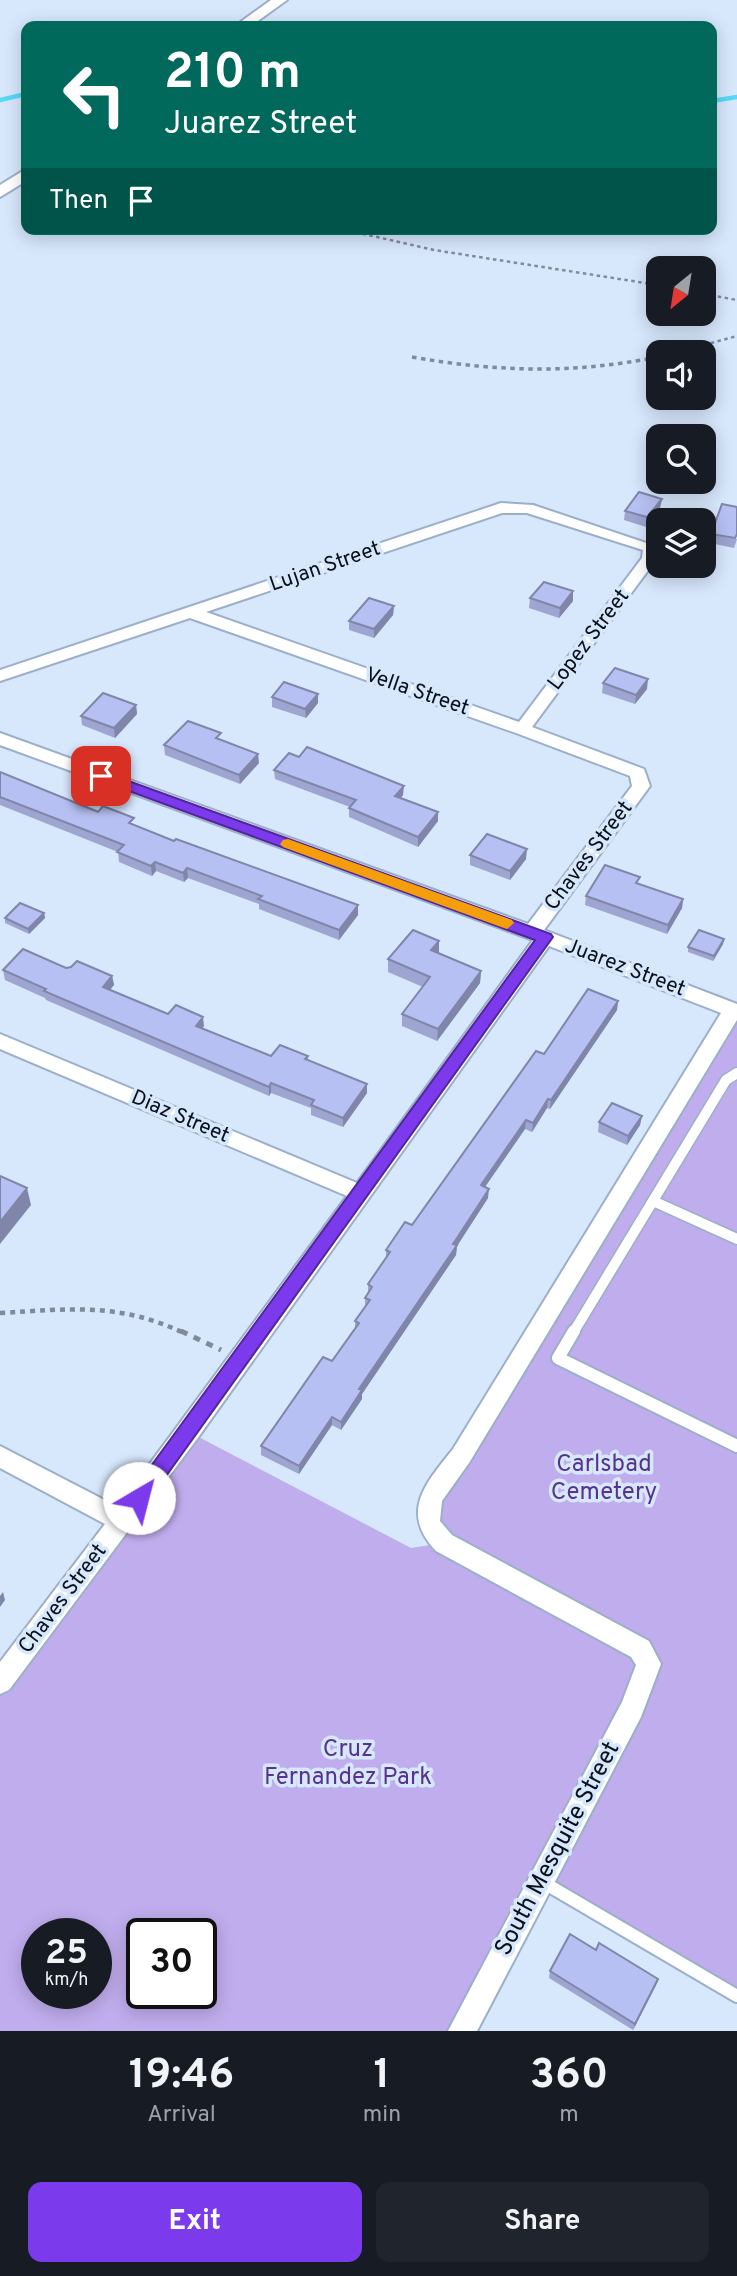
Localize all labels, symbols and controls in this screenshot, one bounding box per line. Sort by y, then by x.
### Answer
text: 210 m [164,44,301,106]
icon: left [49,49,140,140]
text: Juarez Street [164,105,357,145]
icon: arrive [122,182,160,220]
text: Then [49,185,108,218]
north arrow [646,256,716,326]
map controls [646,256,716,578]
button: sound [646,340,716,410]
button: search [646,424,716,494]
button: layers [646,508,716,578]
street label: Lujan Street [266,535,384,599]
street label: Lopez Street [542,584,636,696]
street label: Vella Street [362,662,472,722]
pin [71,746,131,806]
icon: arrive [82,757,120,795]
street label: Chaves Street [539,796,639,916]
street label: Juarez Street [561,933,689,1003]
street label: Diaz Street [127,1084,233,1150]
park label: Carlsbad Cemetery [551,1450,657,1508]
position arrow [102,1461,176,1535]
street label: Chaves Street [13,1539,113,1659]
park label: Cruz Fernandez Park [264,1735,432,1793]
street label: South Mesquite Street [489,1737,627,1961]
speed limit sign: 30 [126,1918,217,2009]
text: 25 [45,1932,88,1976]
text: km/h [45,1969,88,1992]
text: 19:46 [129,2050,234,2103]
text: 1 [374,2050,390,2103]
text: 360 [530,2050,608,2103]
text: Arrival [147,2101,216,2130]
text: min [363,2101,401,2130]
text: m [559,2101,579,2130]
button: Exit [28,2182,362,2262]
button: Share [376,2182,709,2262]

